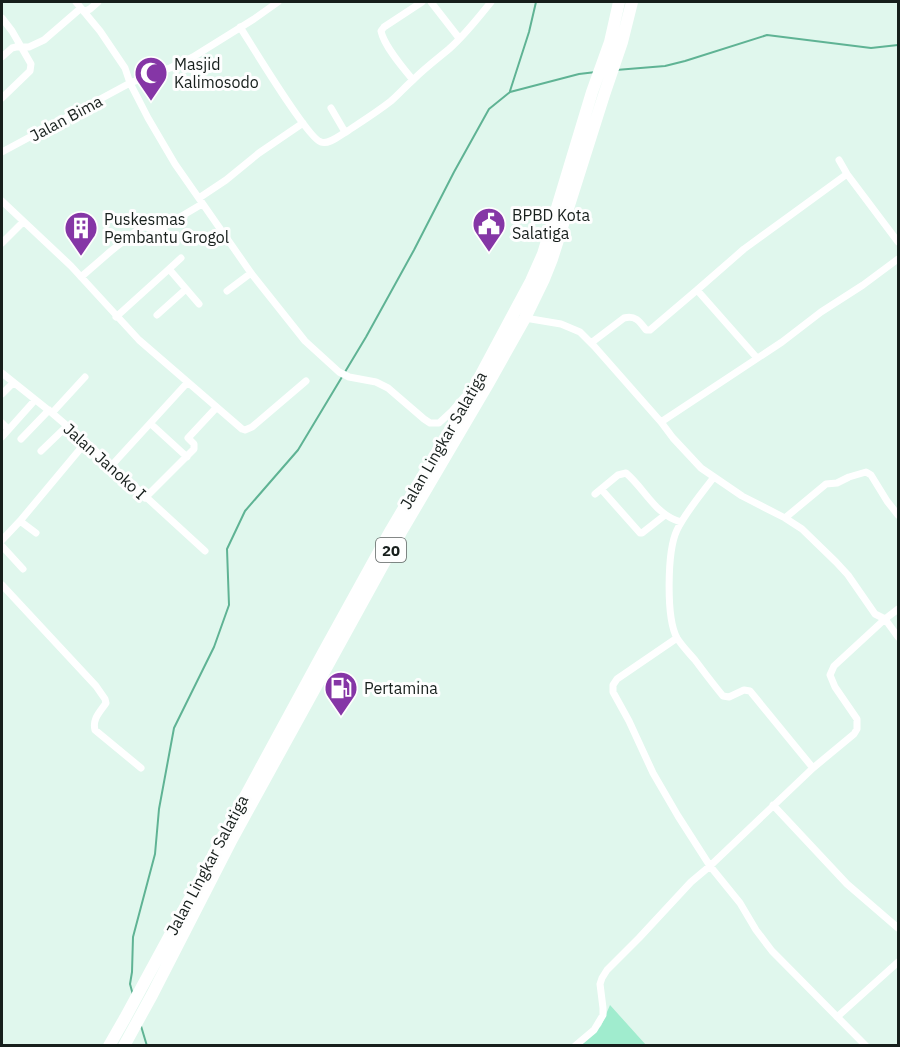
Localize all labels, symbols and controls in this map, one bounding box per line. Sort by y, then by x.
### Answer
place label: Masjid Kalimosodo [174,54,259,92]
mosque icon: Masjid Kalimosodo [133,55,169,102]
street label: Jalan Bima [26,90,106,145]
place label: BPBD Kota Salatiga [512,205,590,243]
public building icon: BPBD Kota Salatiga [471,206,507,253]
place label: Puskesmas Pembantu Grogol [104,209,229,247]
building icon: Puskesmas Pembantu Grogol [63,210,99,257]
street label: Jalan Lingkar Salatiga [395,367,491,512]
street label: Jalan Janoko I [59,419,151,503]
road number: 20 [376,538,406,562]
fuel station icon: Pertamina [323,670,359,717]
place label: Pertamina [364,678,438,698]
street label: Jalan Lingkar Salatiga [162,791,253,939]

